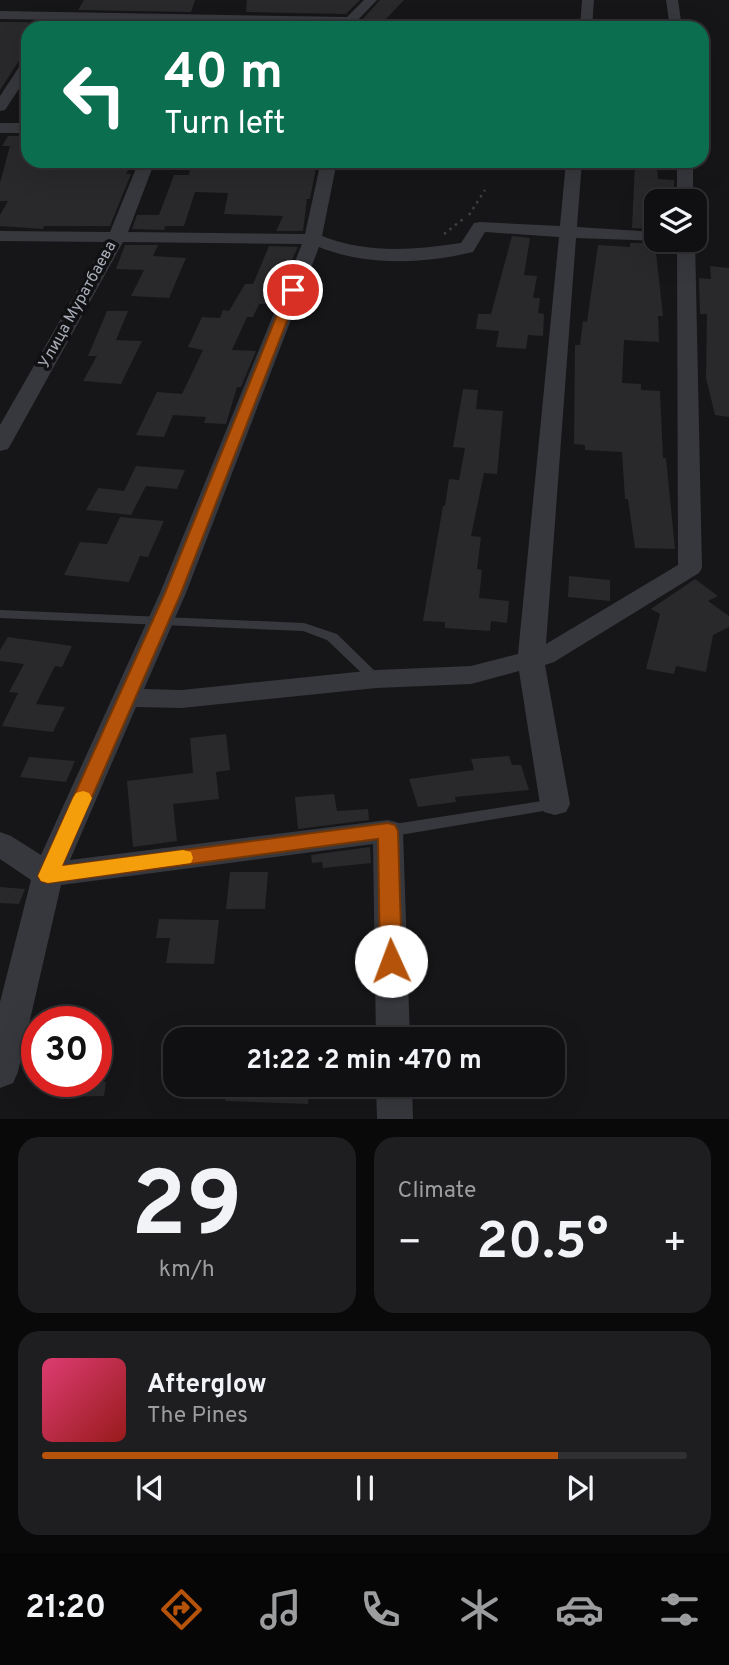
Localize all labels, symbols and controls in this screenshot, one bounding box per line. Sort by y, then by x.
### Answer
text: 40 m [164,44,283,106]
icon: left [49,49,140,140]
text: Turn left [164,105,285,145]
map controls [644,189,707,252]
button: layers [644,189,707,252]
street label: Улица Муратбаева [35,238,121,372]
pin [263,260,323,320]
icon: arrive [274,271,312,309]
position arrow [354,924,428,998]
speed limit sign: 30 [21,1006,112,1097]
text: 21:22 · 2 min · 470 m [246,1045,482,1078]
text: 29 [131,1153,243,1268]
text: Climate [398,1177,476,1206]
text: 20.5° [476,1211,608,1277]
text: − [398,1220,422,1269]
text: + [662,1220,687,1269]
text: km/h [159,1256,215,1285]
text: Afterglow [147,1369,267,1402]
text: The Pines [147,1402,248,1431]
icon: previous [131,1469,169,1507]
icon: pause [346,1469,384,1507]
icon: next [561,1469,599,1507]
icon: directions [157,1585,206,1634]
icon: music [256,1585,305,1634]
icon: phone [356,1585,405,1634]
icon: climate [455,1585,504,1634]
icon: car [555,1585,604,1634]
icon: filters [655,1585,704,1634]
text: 21:20 [25,1589,106,1629]

